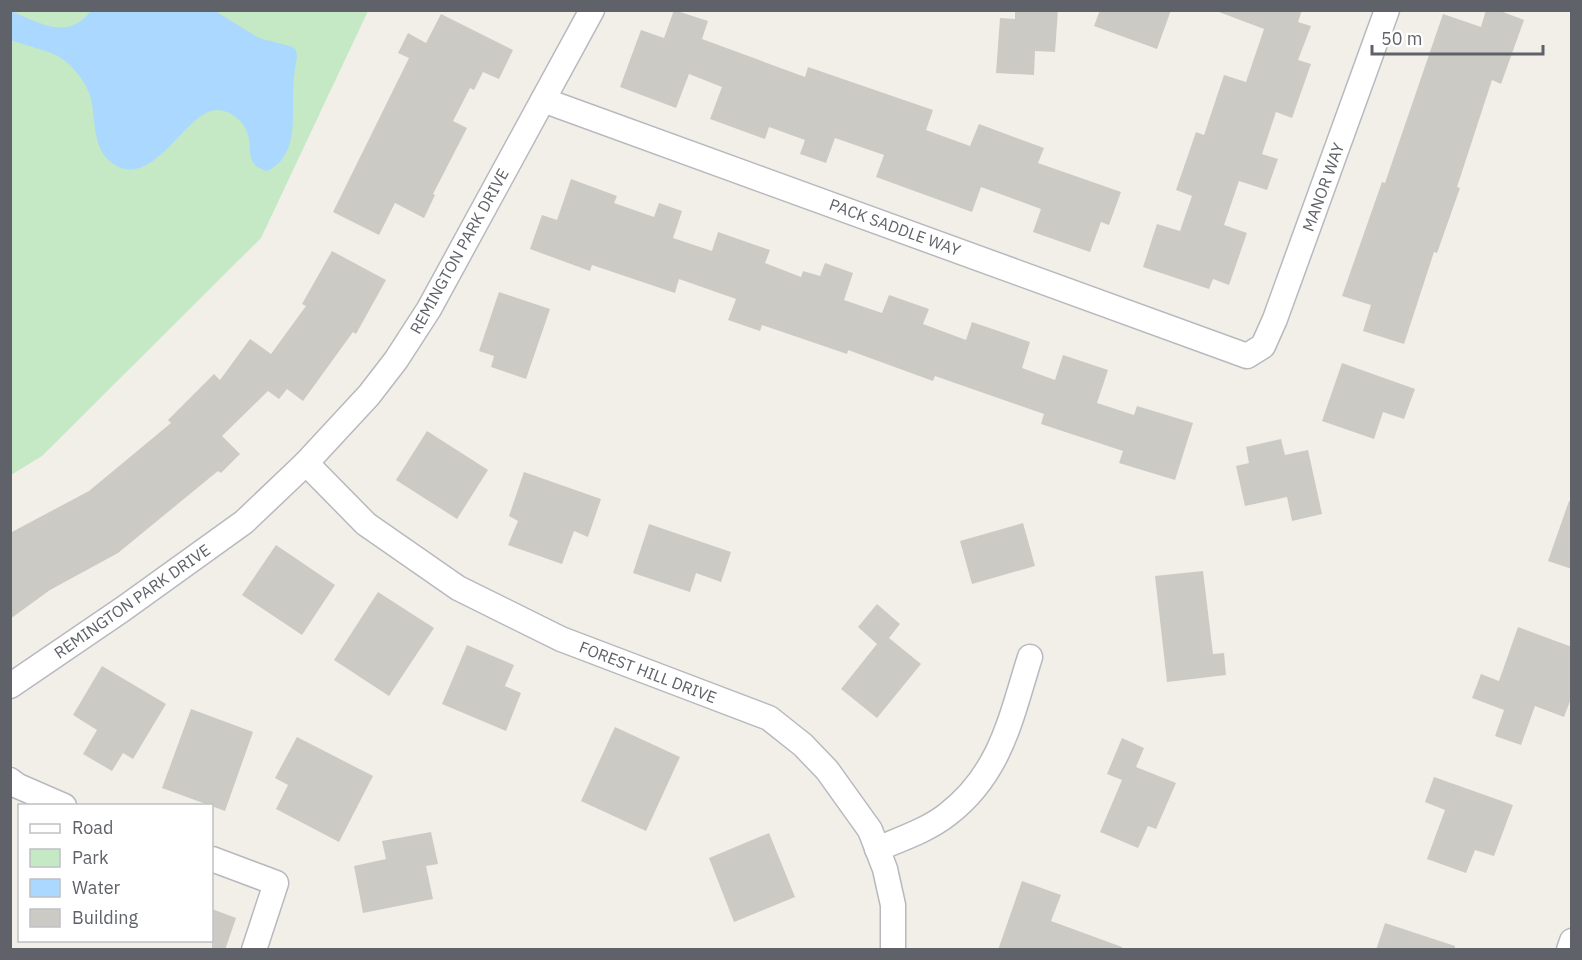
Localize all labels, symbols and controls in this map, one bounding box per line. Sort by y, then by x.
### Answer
scale bar [1372,18,1543,56]
text: 50 m [1381,27,1423,50]
street label: MANOR WAY [1298,139,1348,234]
street label: REMINGTON PARK DRIVE [405,165,513,337]
street label: PACK SADDLE WAY [827,194,964,260]
street label: REMINGTON PARK DRIVE [50,540,214,662]
street label: FOREST HILL DRIVE [576,637,720,707]
legend [18,804,213,942]
text: Road [72,816,113,839]
text: Park [72,846,109,869]
text: Water [72,876,121,899]
text: Building [72,906,139,929]

